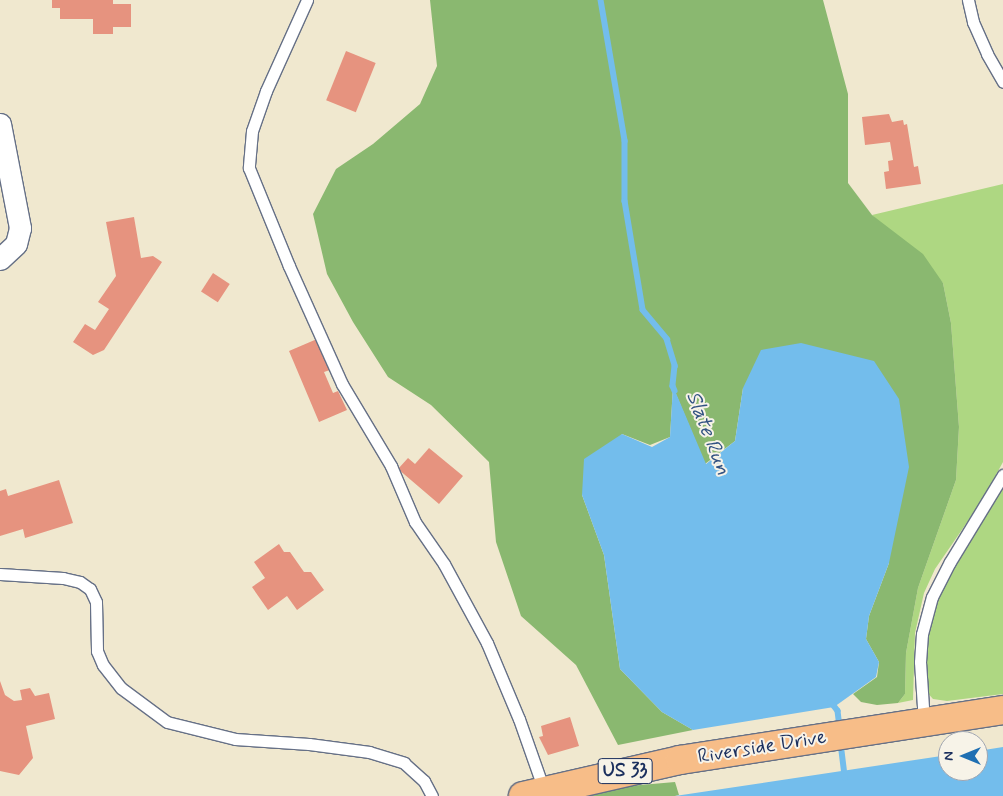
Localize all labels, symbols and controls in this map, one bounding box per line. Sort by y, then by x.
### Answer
water label: Slate Run [681,388,735,478]
street label: Riverside Drive [697,725,827,769]
north arrow [938,731,988,781]
text: N [940,751,958,761]
road number: US 33 [598,754,652,788]

